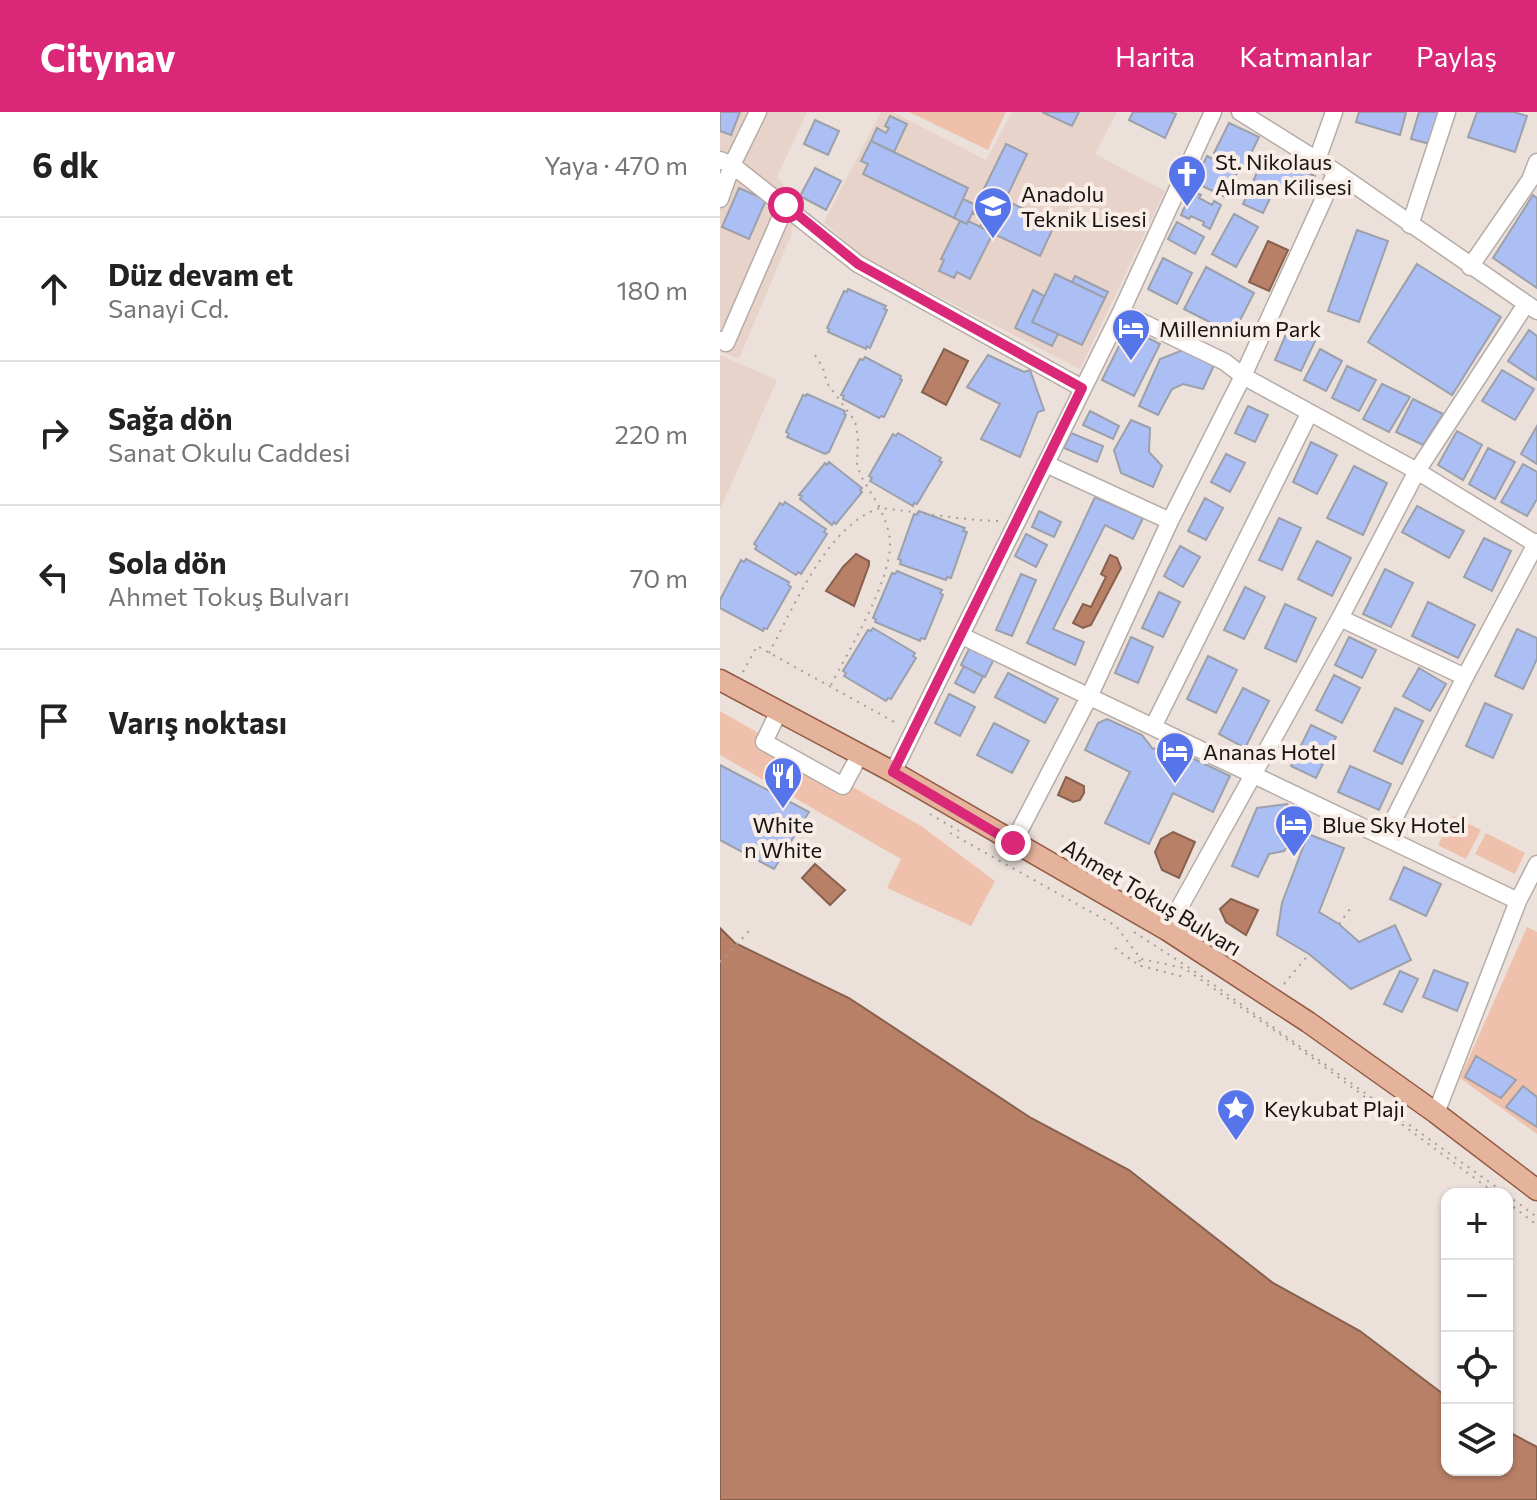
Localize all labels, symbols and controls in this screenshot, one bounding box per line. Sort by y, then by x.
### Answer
text: Citynav [40,33,176,80]
text: Harita [1115,39,1195,73]
text: Katmanlar [1239,39,1372,73]
text: Paylaş [1416,39,1497,73]
text: 6 dk [32,143,99,185]
place label: St. Nikolaus Alman Kilisesi [1215,148,1352,200]
text: Yaya · 470 m [544,149,688,180]
church icon: St. Nikolaus Alman Kilisesi [1166,153,1208,208]
place label: Anadolu Teknik Lisesi [1021,180,1147,232]
school or university icon: Anadolu Teknik Lisesi [972,185,1014,240]
route start [768,187,804,223]
text: Düz devam et [108,255,293,292]
icon: ahead [32,267,76,311]
text: 180 m [616,274,688,305]
text: Sanayi Cd. [108,292,229,323]
hotel icon: Millennium Park [1110,307,1152,362]
place label: Millennium Park [1159,315,1321,342]
text: Sağa dön [108,399,233,436]
icon: right [32,411,76,455]
text: 220 m [615,418,688,449]
text: Sanat Okulu Caddesi [108,436,351,467]
text: Sola dön [108,543,227,580]
icon: left [32,555,76,599]
text: 70 m [630,562,688,593]
text: Ahmet Tokuş Bulvarı [108,580,350,611]
icon: arrive [32,699,76,743]
text: Varış noktası [108,703,287,740]
hotel icon: Ananas Hotel [1154,730,1196,785]
place label: Ananas Hotel [1203,738,1336,765]
restaurant icon: White n White [762,755,804,810]
hotel icon: Blue Sky Hotel [1273,803,1315,858]
place label: White n White [744,811,822,863]
place label: Blue Sky Hotel [1322,811,1466,838]
route end [995,825,1031,861]
street label: Ahmet Tokuş Bulvarı [1057,833,1247,961]
place icon: Keykubat Plajı [1215,1087,1257,1142]
place label: Keykubat Plajı [1264,1095,1405,1122]
map controls [1441,1188,1513,1476]
button: + [1441,1188,1513,1260]
button: − [1441,1260,1513,1332]
button: locate [1441,1332,1513,1404]
button: layers [1441,1404,1513,1476]

